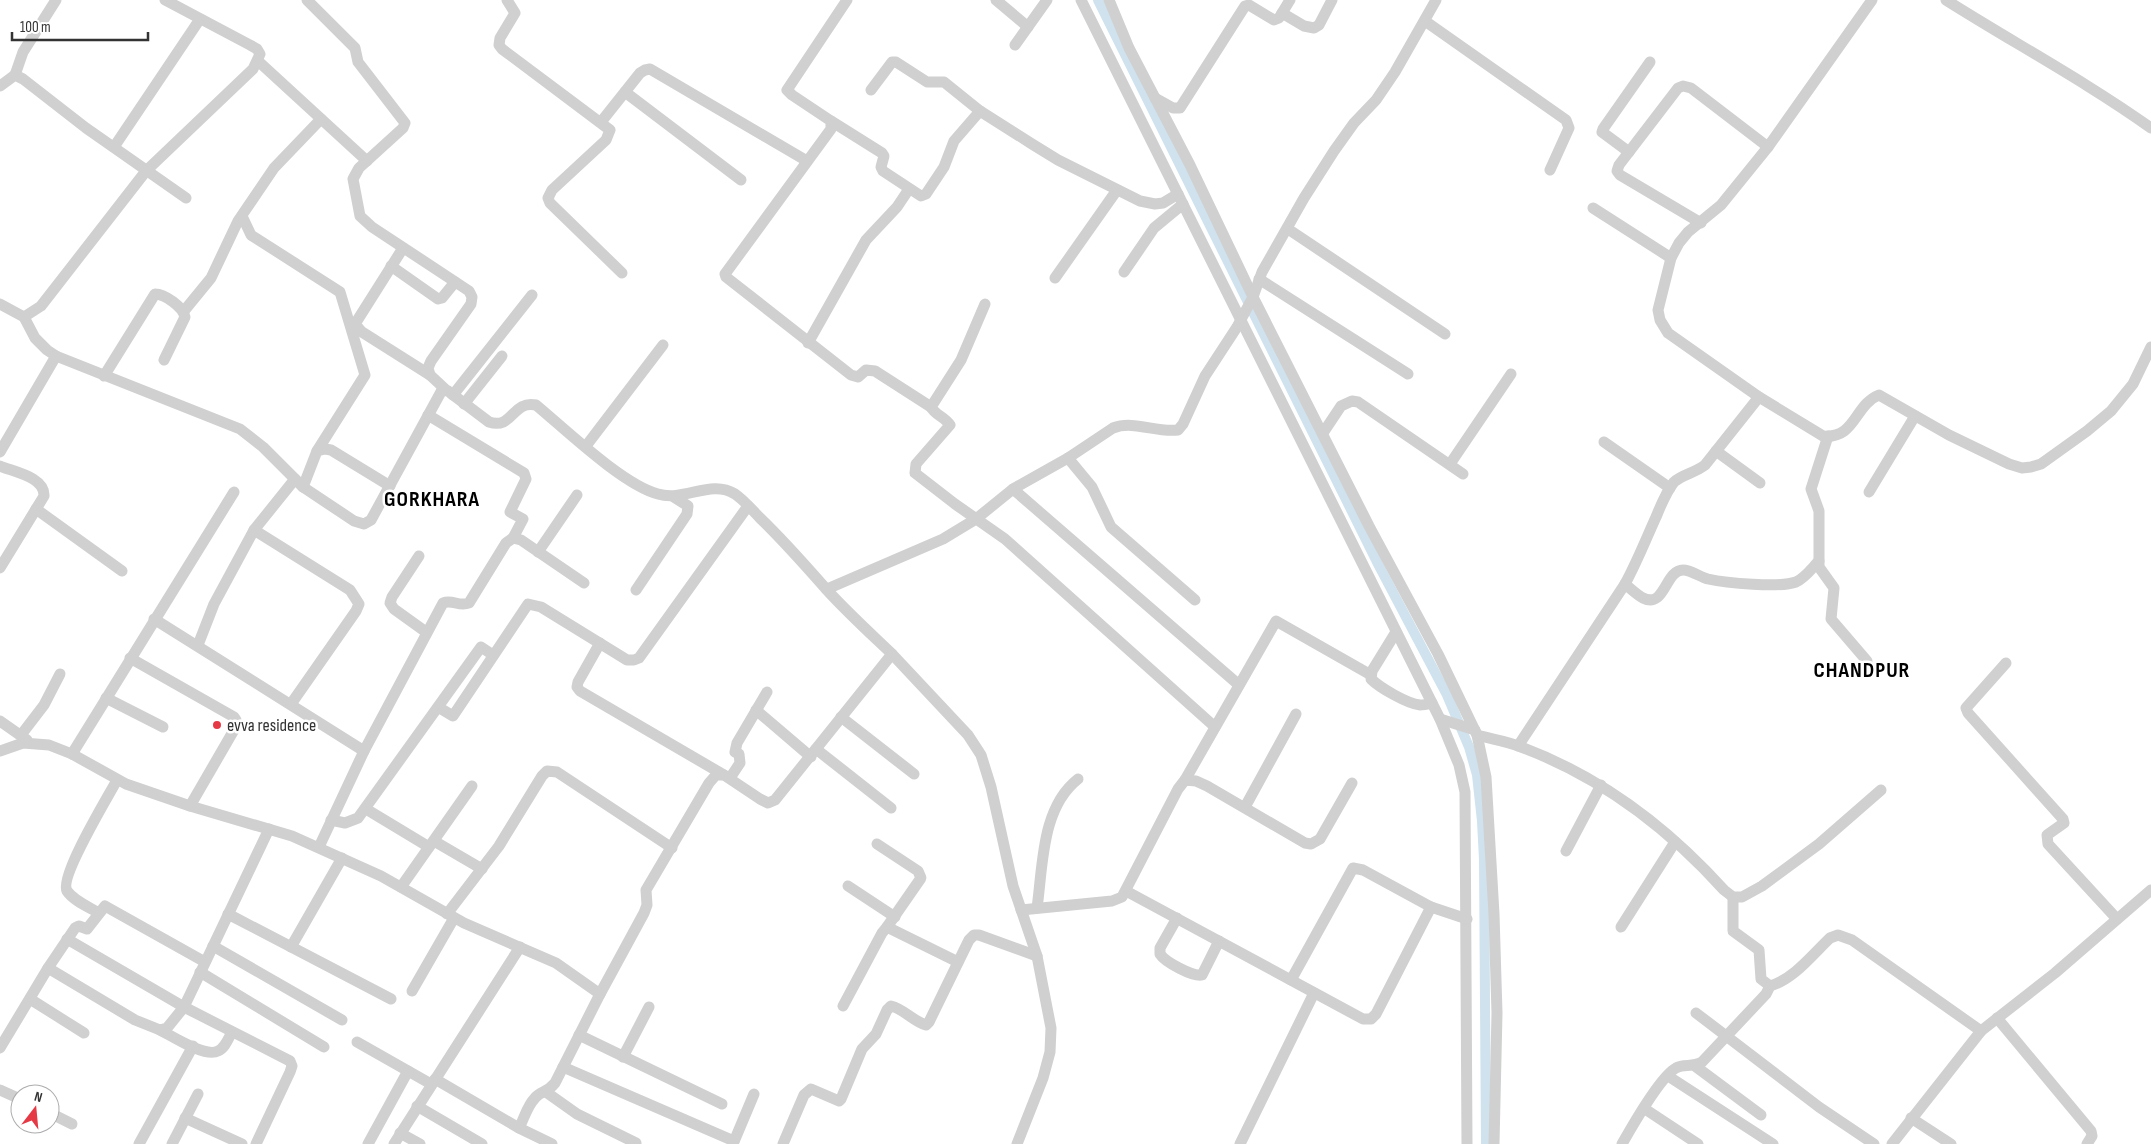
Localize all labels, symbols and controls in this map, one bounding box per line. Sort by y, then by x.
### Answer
scale bar [12,10,149,42]
text: 100 m [20,18,51,37]
district label: GORKHARA [384,486,480,513]
district label: CHANDPUR [1814,657,1910,684]
place label: evva residence [227,715,316,736]
marker: evva residence [211,719,223,731]
north arrow [10,1084,60,1134]
text: N [33,1088,44,1106]

